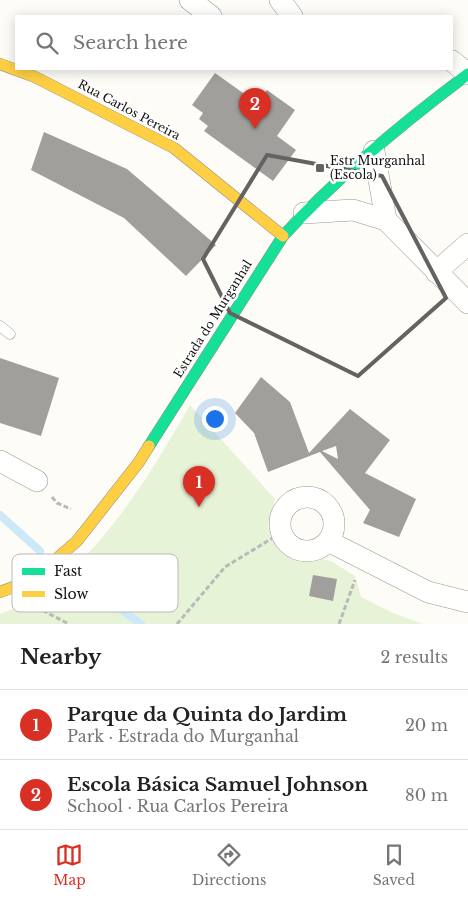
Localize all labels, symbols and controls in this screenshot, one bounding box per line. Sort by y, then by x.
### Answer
search box [15,15,453,70]
icon: search [33,29,61,57]
text: Search here [73,31,188,54]
street label: Rua Carlos Pereira [75,76,183,143]
pin: 2 [239,88,271,129]
place label: Estr Murganhal (Escola) [330,153,425,182]
marker: Estr Murganhal (Escola) [314,162,326,174]
street label: Estrada do Murganhal [170,257,255,380]
your location [202,406,228,432]
pin: 1 [183,466,215,507]
legend [12,554,178,612]
text: Fast [54,562,83,580]
text: Slow [54,585,88,603]
text: Nearby [20,644,101,670]
text: 2 results [380,647,448,667]
text: Parque da Quinta do Jardim [67,703,347,726]
text: 1 [33,715,39,735]
text: 20 m [405,715,448,735]
text: Park · Estrada do Murganhal [67,726,299,746]
text: Escola Básica Samuel Johnson [67,773,368,796]
text: 2 [31,785,41,805]
text: 80 m [405,785,448,805]
text: School · Rua Carlos Pereira [67,796,289,816]
tab: Map [53,841,86,889]
tab: Directions [192,841,266,889]
tab: Saved [373,841,415,889]

